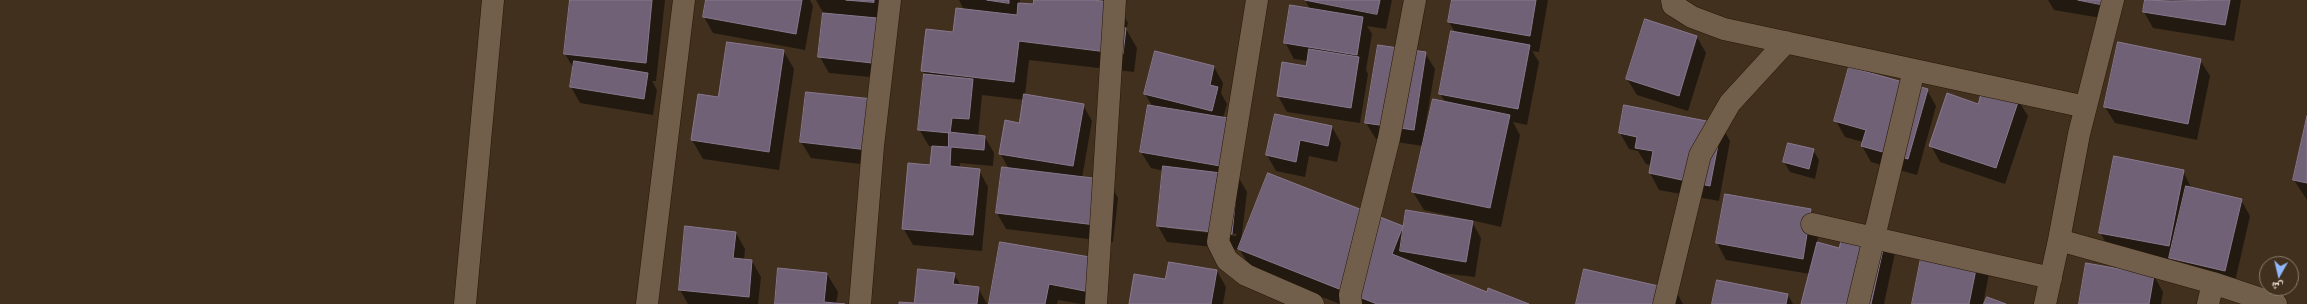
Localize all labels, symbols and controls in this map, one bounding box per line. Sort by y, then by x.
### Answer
north arrow [2259,256,2299,296]
text: ش [2271,280,2284,294]

